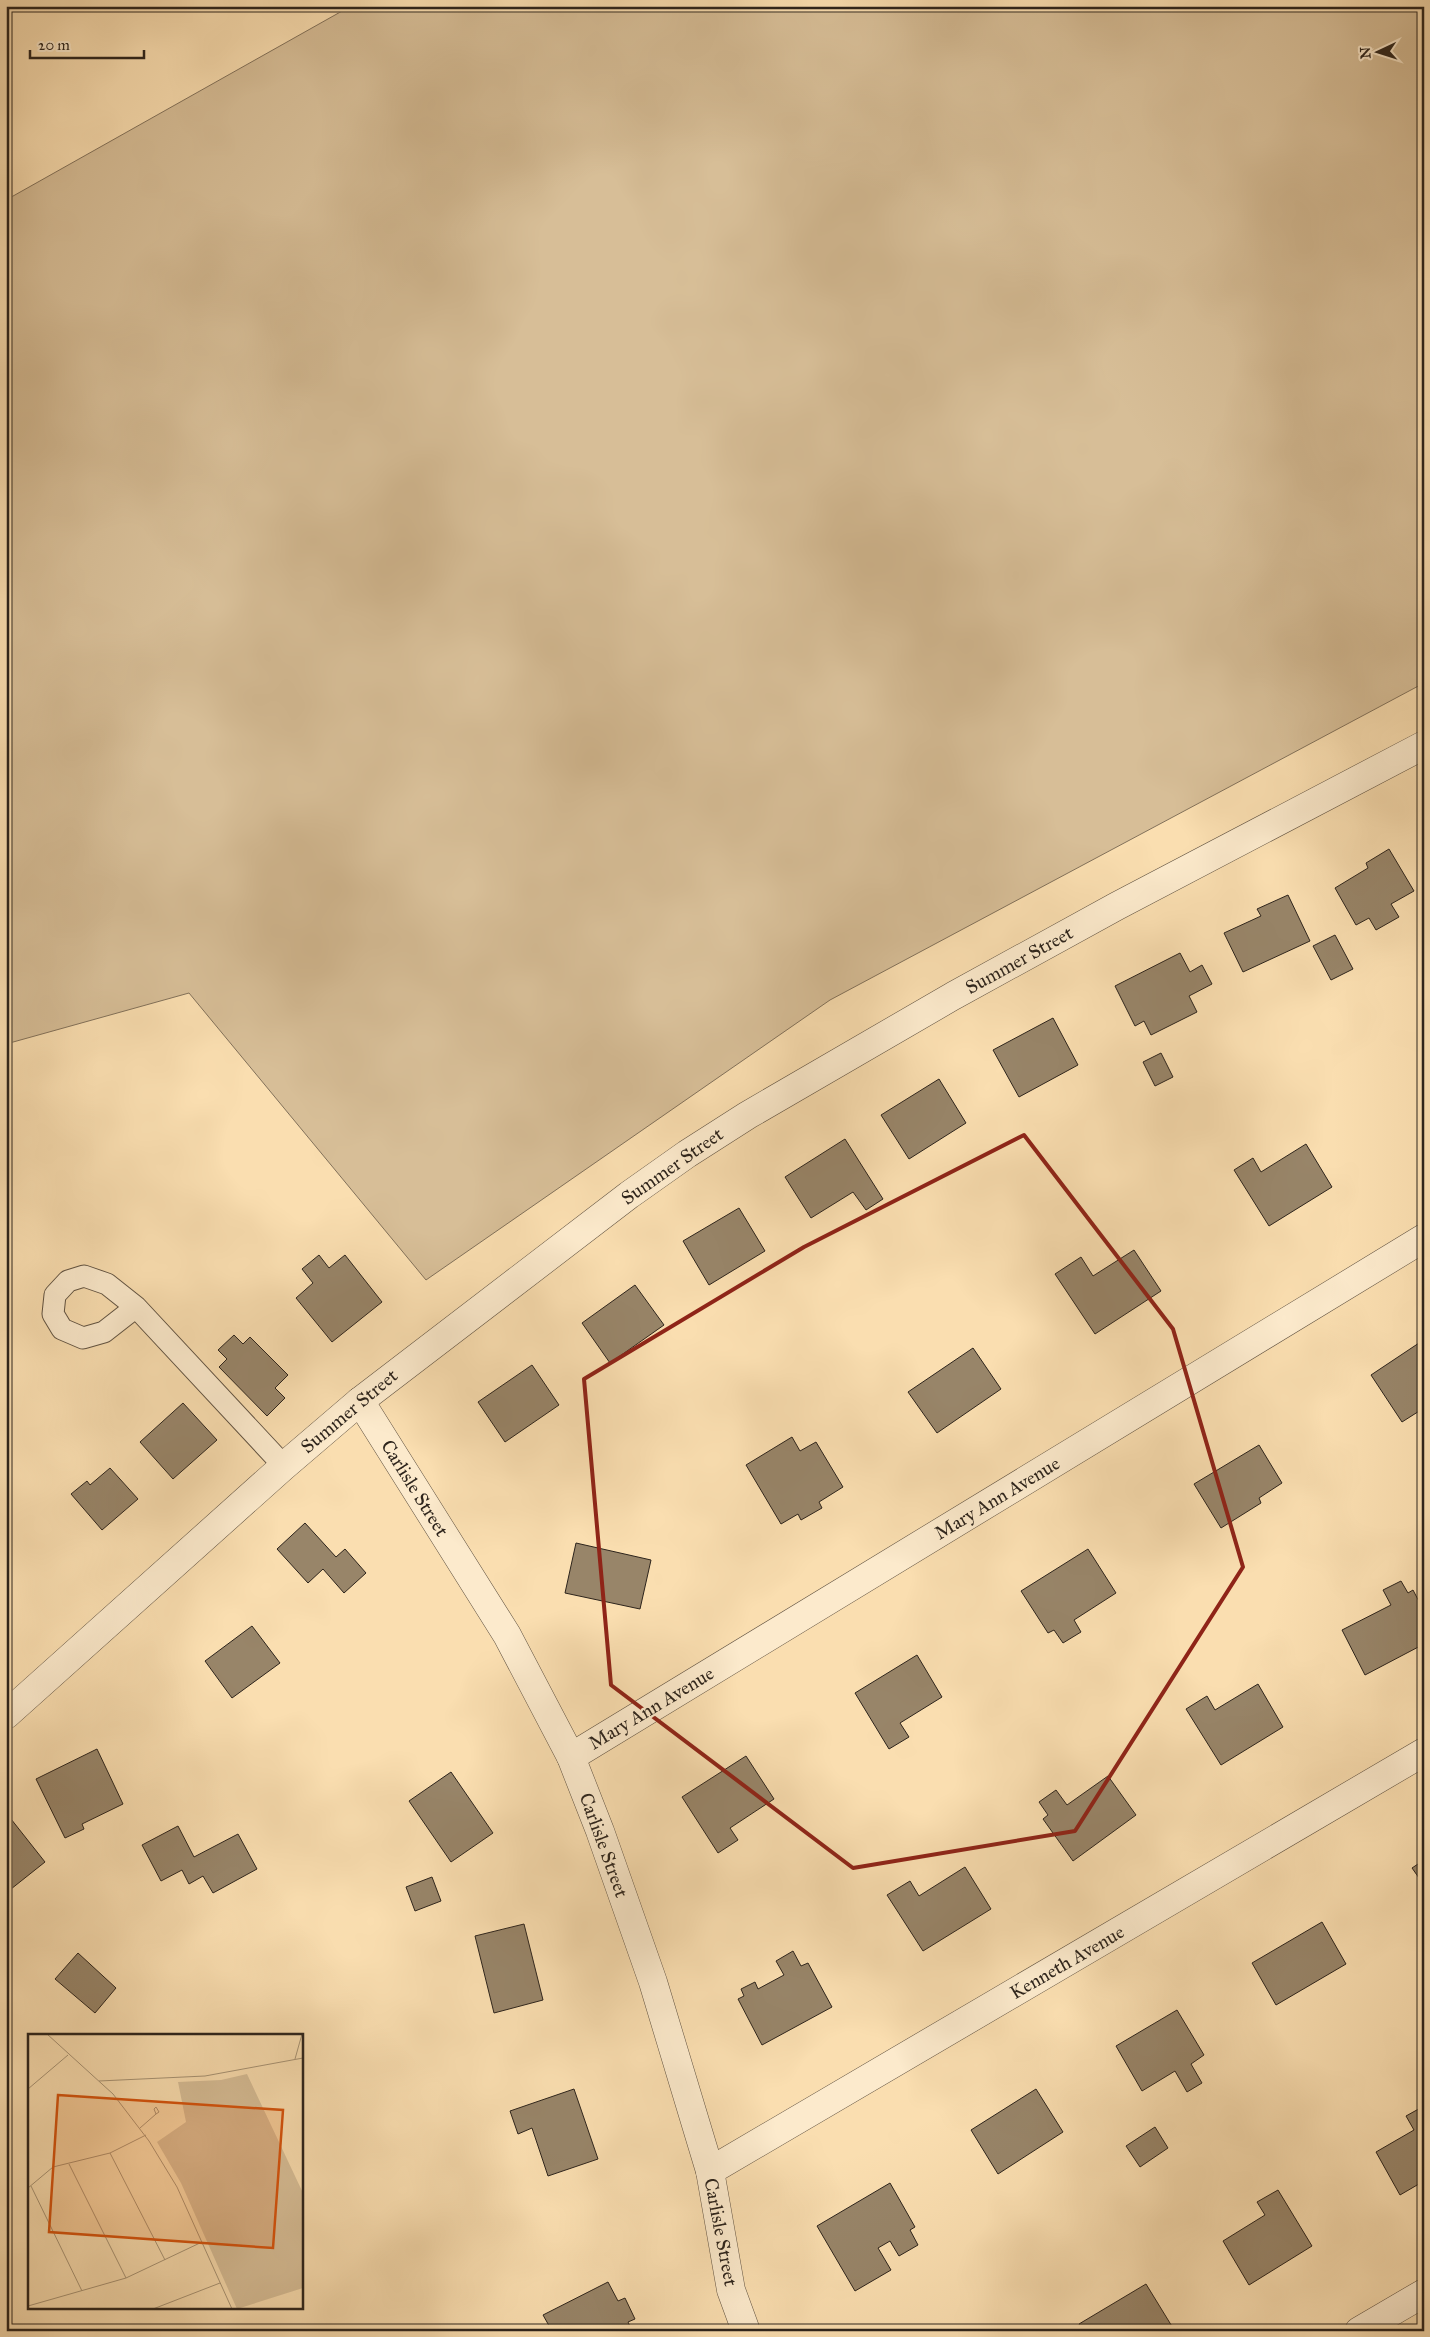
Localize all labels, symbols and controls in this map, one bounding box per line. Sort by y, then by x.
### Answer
scale bar [30,28,144,60]
north arrow [1352,28,1402,78]
text: 20 m [38,36,70,54]
text: N [1357,46,1374,59]
street label: Summer Street [961,921,1077,999]
street label: Summer Street [617,1122,728,1210]
street label: Summer Street [296,1364,402,1458]
street label: Carlisle Street [376,1435,454,1541]
street label: Mary Ann Avenue [930,1451,1064,1544]
street label: Mary Ann Avenue [584,1661,718,1754]
street label: Carlisle Street [574,1790,634,1901]
street label: Kenneth Avenue [1006,1920,1128,2004]
inset map [28,2034,302,2310]
street label: Carlisle Street [699,2176,743,2288]

